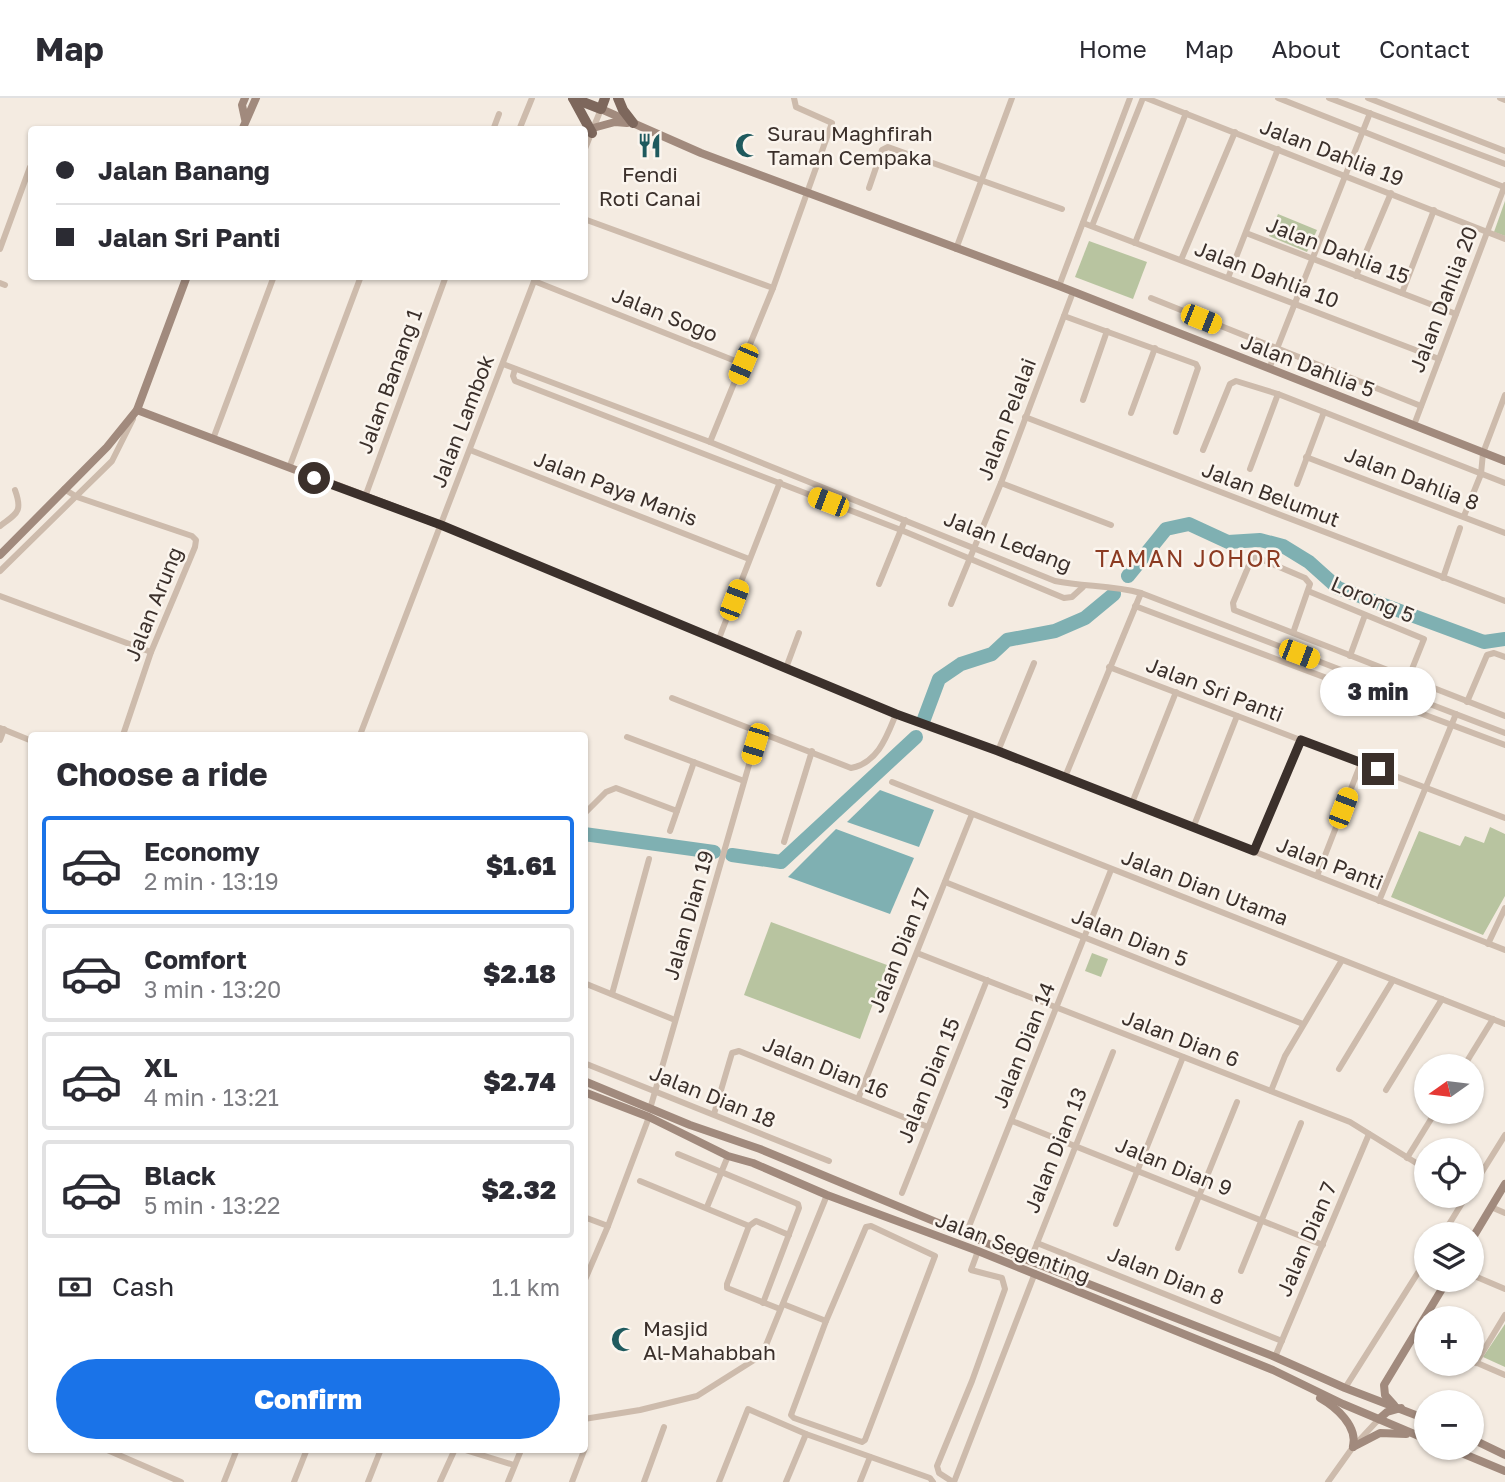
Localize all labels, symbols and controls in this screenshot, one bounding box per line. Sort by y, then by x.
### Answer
text: Map [35,29,104,68]
text: Home [1079,34,1147,63]
text: Map [1185,34,1234,63]
text: About [1272,34,1341,63]
text: Contact [1379,34,1470,63]
street label: Jalan Dahlia 19 [1256,113,1408,191]
place label: Surau Maghfirah Taman Cempaka [767,120,933,170]
restaurant icon: Fendi Roti Canai [636,131,664,159]
mosque icon: Surau Maghfirah Taman Cempaka [733,131,761,159]
text: Jalan Banang [98,155,270,186]
place label: Fendi Roti Canai [599,161,701,211]
street label: Jalan Dahlia 15 [1263,211,1413,289]
text: Jalan Sri Panti [98,222,280,253]
street label: Jalan Dahlia 20 [1403,222,1483,376]
street label: Jalan Dahlia 10 [1191,235,1343,313]
street label: Jalan Sogo [608,281,722,347]
car [1178,301,1225,337]
street label: Jalan Banang 1 [351,305,427,457]
street label: Jalan Dahlia 5 [1237,328,1379,402]
car [726,341,761,387]
street label: Jalan Lambok [425,351,499,491]
street label: Jalan Pelalai [971,354,1041,484]
street label: Jalan Dahlia 8 [1341,440,1483,516]
street label: Jalan Paya Manis [531,445,701,531]
street label: Jalan Belumut [1198,456,1344,532]
route start [298,462,330,494]
car [805,485,852,519]
street label: Jalan Ledang [940,505,1076,577]
street label: Jalan Arung [118,543,188,665]
district label: TAMAN JOHOR [1095,544,1283,572]
street label: Lorong 5 [1327,570,1419,628]
car [717,577,752,623]
car [1276,637,1323,671]
street label: Jalan Sri Panti [1143,651,1287,727]
callout: 3 min [1320,668,1436,716]
text: 3 min [1348,677,1408,705]
car [739,721,772,767]
route end [1362,753,1394,785]
text: Choose a ride [56,755,268,793]
car [1326,785,1361,831]
street label: Jalan Panti [1273,831,1387,895]
icon: car [60,834,123,897]
text: Economy [144,836,260,867]
street label: Jalan Dian Utama [1118,843,1292,931]
street label: Jalan Dian 19 [657,847,719,983]
text: $1.61 [486,850,556,881]
text: 2 min · 13:19 [144,867,279,895]
street label: Jalan Dian 17 [862,884,936,1016]
street label: Jalan Dian 5 [1068,902,1192,972]
icon: car [60,942,123,1005]
text: Comfort [144,944,247,975]
text: $2.18 [483,958,556,989]
text: 3 min · 13:20 [144,975,281,1003]
street label: Jalan Dian 14 [986,978,1060,1112]
street label: Jalan Dian 6 [1119,1004,1243,1072]
street label: Jalan Dian 15 [891,1013,965,1147]
street label: Jalan Dian 16 [759,1030,893,1104]
icon: car [60,1050,123,1113]
text: XL [144,1052,178,1083]
north arrow [1414,1054,1484,1124]
map controls [1414,1054,1484,1460]
street label: Jalan Dian 18 [646,1059,780,1133]
text: $2.74 [483,1066,556,1097]
text: 4 min · 13:21 [144,1083,279,1111]
street label: Jalan Dian 13 [1018,1083,1092,1217]
street label: Jalan Dian 9 [1112,1131,1236,1201]
button: locate [1414,1138,1484,1208]
icon: car [60,1158,123,1221]
text: Black [144,1160,216,1191]
text: $2.32 [481,1174,556,1205]
street label: Jalan Dian 7 [1270,1178,1342,1300]
text: 5 min · 13:22 [144,1191,280,1219]
street label: Jalan Segenting [932,1206,1094,1288]
button: layers [1414,1222,1484,1292]
street label: Jalan Dian 8 [1104,1240,1228,1310]
icon: cash [56,1268,94,1306]
text: Cash [112,1271,174,1302]
text: 1.1 km [492,1273,560,1301]
button: + [1414,1306,1484,1376]
place label: Masjid Al-Mahabbah [643,1315,776,1365]
mosque icon: Masjid Al-Mahabbah [609,1326,637,1354]
button: Confirm [56,1359,560,1439]
button: − [1414,1390,1484,1460]

